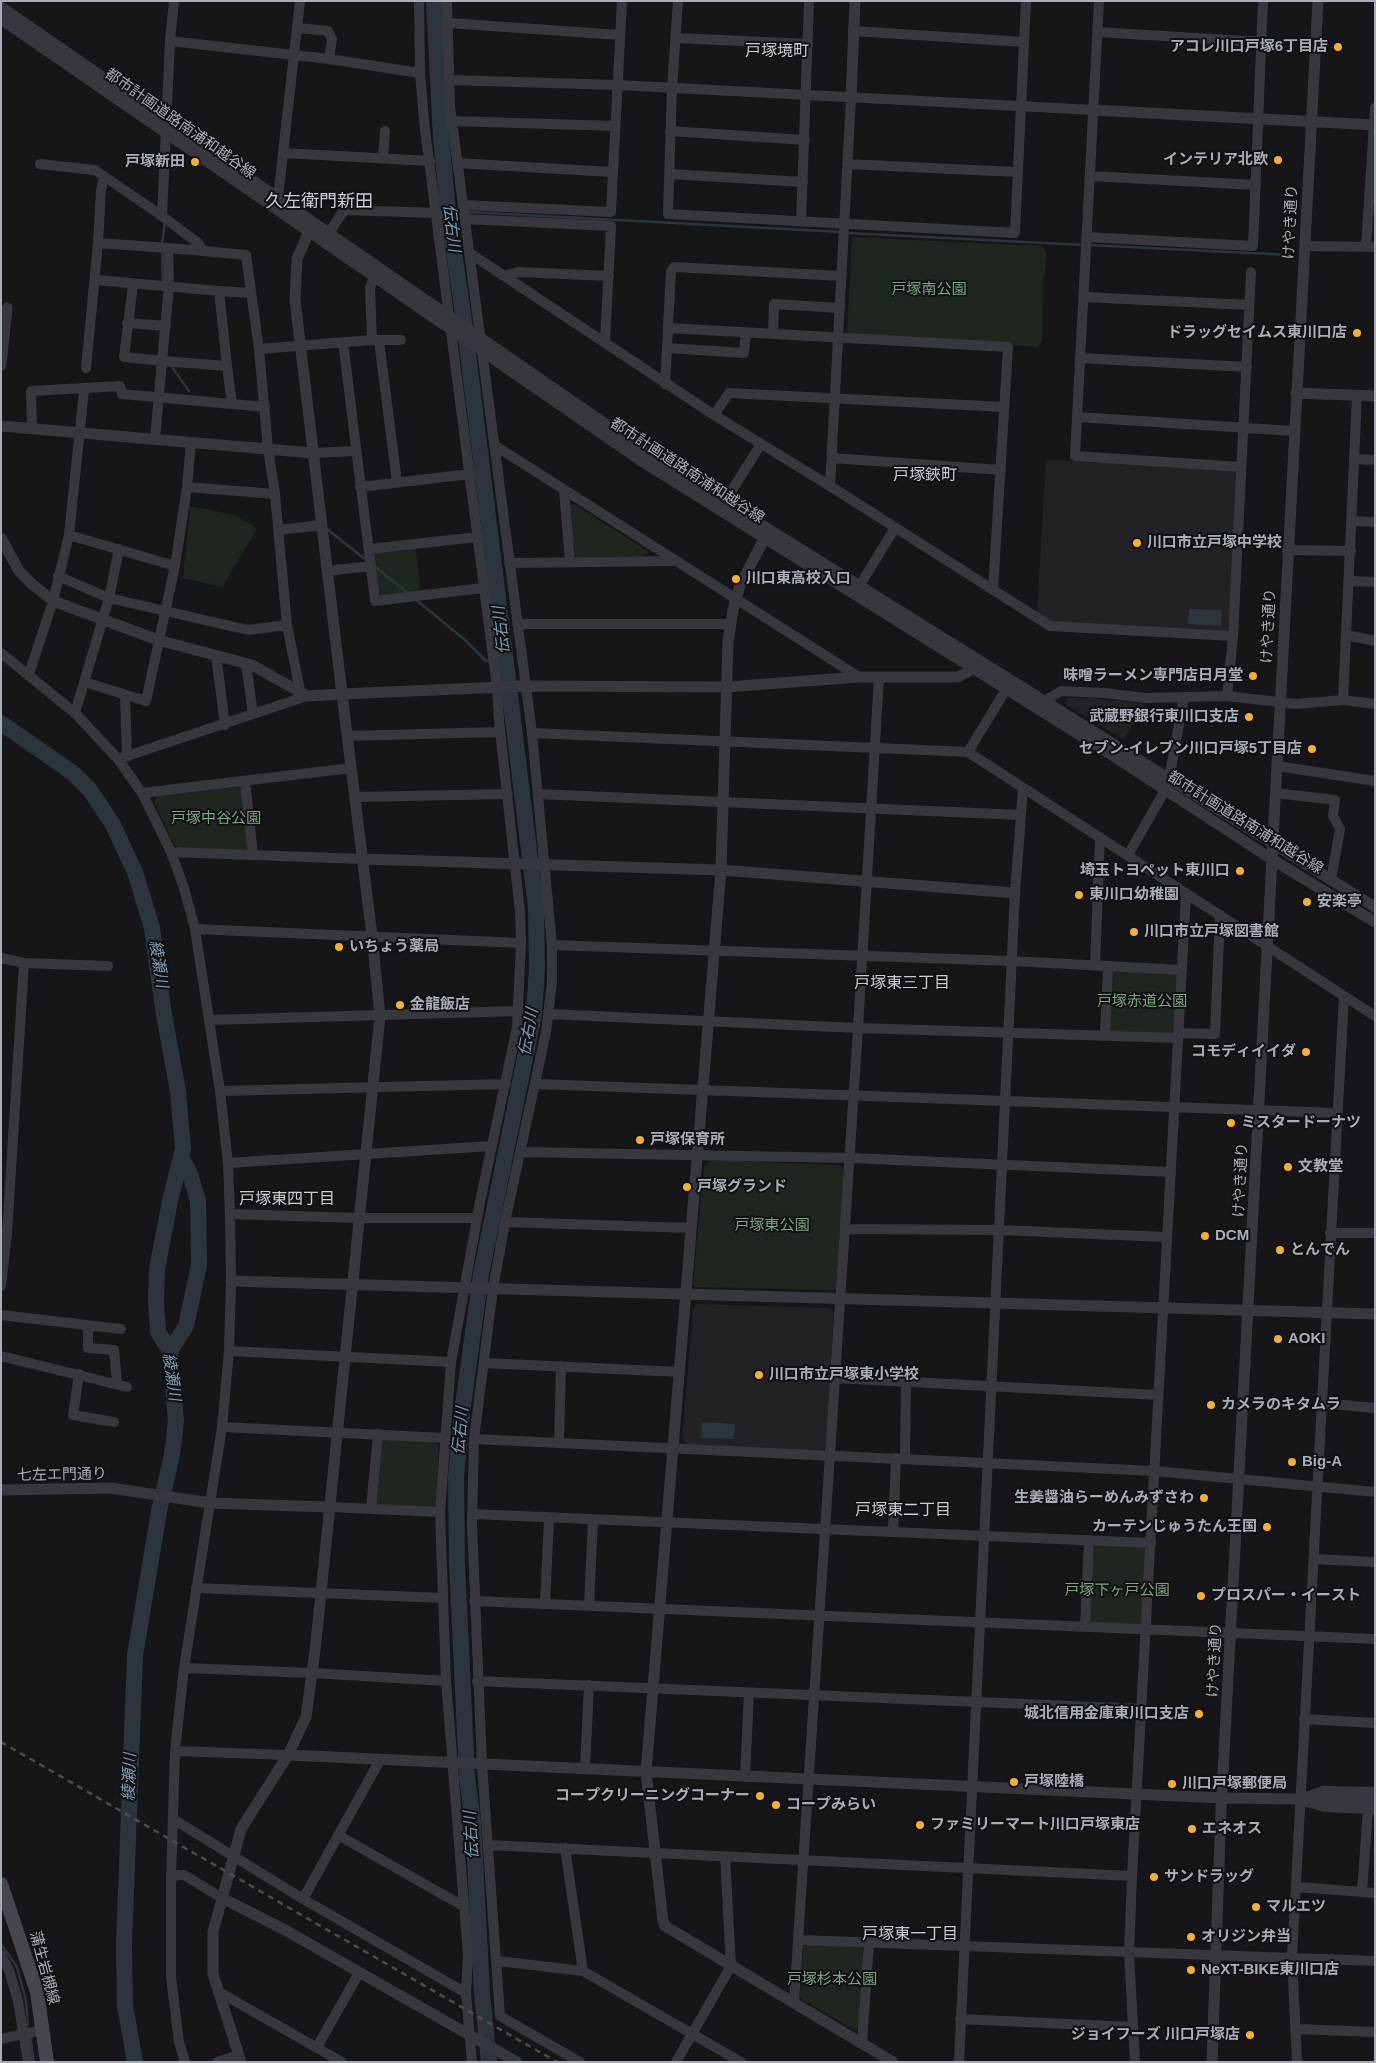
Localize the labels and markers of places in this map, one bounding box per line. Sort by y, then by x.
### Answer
place label: アコレ川口戸塚6丁目店 [1170,38,1328,56]
marker: アコレ川口戸塚6丁目店 [1332,41,1344,53]
place label: インテリア北欧 [1163,151,1268,169]
place label: 戸塚新田 [125,153,185,171]
marker: インテリア北欧 [1272,154,1284,166]
marker: 戸塚新田 [189,156,201,168]
place label: ドラッグセイムス東川口店 [1167,324,1347,342]
marker: ドラッグセイムス東川口店 [1351,327,1363,339]
place label: 川口市立戸塚中学校 [1147,534,1282,552]
marker: 川口市立戸塚中学校 [1131,537,1143,549]
place label: 川口東高校入口 [746,570,851,588]
marker: 川口東高校入口 [730,573,742,585]
place label: 味噌ラーメン専門店日月堂 [1063,667,1243,685]
marker: 味噌ラーメン専門店日月堂 [1247,670,1259,682]
place label: 武蔵野銀行東川口支店 [1089,708,1239,726]
marker: 武蔵野銀行東川口支店 [1243,711,1255,723]
place label: セブン-イレブン川口戸塚5丁目店 [1079,740,1302,758]
marker: セブン-イレブン川口戸塚5丁目店 [1306,743,1318,755]
place label: 埼玉トヨペット東川口 [1080,862,1230,880]
marker: 埼玉トヨペット東川口 [1234,865,1246,877]
place label: 東川口幼稚園 [1089,886,1179,904]
marker: 東川口幼稚園 [1073,889,1085,901]
place label: 安楽亭 [1317,893,1362,911]
marker: 安楽亭 [1301,896,1313,908]
place label: 川口市立戸塚図書館 [1144,923,1279,941]
marker: 川口市立戸塚図書館 [1128,926,1140,938]
place label: いちょう薬局 [349,938,439,956]
marker: いちょう薬局 [333,941,345,953]
place label: 金龍飯店 [410,996,470,1014]
marker: 金龍飯店 [394,999,406,1011]
place label: コモディイイダ [1191,1043,1296,1061]
marker: コモディイイダ [1300,1046,1312,1058]
place label: ミスタードーナツ [1241,1114,1361,1132]
marker: ミスタードーナツ [1225,1117,1237,1129]
place label: 戸塚保育所 [650,1131,725,1149]
marker: 戸塚保育所 [634,1134,646,1146]
place label: 文教堂 [1298,1158,1343,1176]
marker: 文教堂 [1282,1161,1294,1173]
place label: 戸塚グランド [697,1178,787,1196]
marker: 戸塚グランド [681,1181,693,1193]
place label: DCM [1215,1227,1249,1245]
marker: DCM [1199,1230,1211,1242]
place label: とんでん [1290,1241,1350,1259]
marker: とんでん [1274,1244,1286,1256]
place label: AOKI [1288,1330,1326,1348]
marker: AOKI [1272,1333,1284,1345]
place label: 川口市立戸塚東小学校 [769,1366,919,1384]
marker: 川口市立戸塚東小学校 [753,1369,765,1381]
place label: カメラのキタムラ [1221,1396,1341,1414]
marker: カメラのキタムラ [1205,1399,1217,1411]
place label: Big-A [1302,1453,1342,1471]
marker: Big-A [1286,1456,1298,1468]
place label: 生姜醤油らーめんみずさわ [1014,1489,1194,1507]
marker: 生姜醤油らーめんみずさわ [1198,1492,1210,1504]
place label: カーテンじゅうたん王国 [1092,1518,1257,1536]
marker: カーテンじゅうたん王国 [1261,1521,1273,1533]
place label: プロスパー・イースト [1211,1587,1361,1605]
marker: プロスパー・イースト [1195,1590,1207,1602]
place label: 城北信用金庫東川口支店 [1024,1705,1189,1723]
marker: 城北信用金庫東川口支店 [1193,1708,1205,1720]
place label: 戸塚陸橋 [1024,1773,1084,1791]
place label: 川口戸塚郵便局 [1182,1775,1287,1793]
marker: 戸塚陸橋 [1008,1776,1020,1788]
marker: 川口戸塚郵便局 [1166,1778,1178,1790]
place label: コープクリーニングコーナー [555,1787,750,1805]
marker: コープクリーニングコーナー [754,1790,766,1802]
place label: コープみらい [786,1796,876,1814]
marker: コープみらい [770,1799,782,1811]
place label: ファミリーマート川口戸塚東店 [930,1816,1140,1834]
marker: ファミリーマート川口戸塚東店 [914,1819,926,1831]
place label: エネオス [1202,1820,1262,1838]
marker: エネオス [1186,1823,1198,1835]
place label: サンドラッグ [1164,1868,1254,1886]
marker: サンドラッグ [1148,1871,1160,1883]
place label: マルエツ [1266,1898,1326,1916]
marker: マルエツ [1250,1901,1262,1913]
place label: オリジン弁当 [1201,1928,1291,1946]
marker: オリジン弁当 [1185,1931,1197,1943]
place label: NeXT-BIKE東川口店 [1201,1961,1339,1979]
marker: NeXT-BIKE東川口店 [1185,1964,1197,1976]
place label: ジョイフーズ 川口戸塚店 [1071,2026,1240,2044]
marker: ジョイフーズ 川口戸塚店 [1244,2029,1256,2041]

